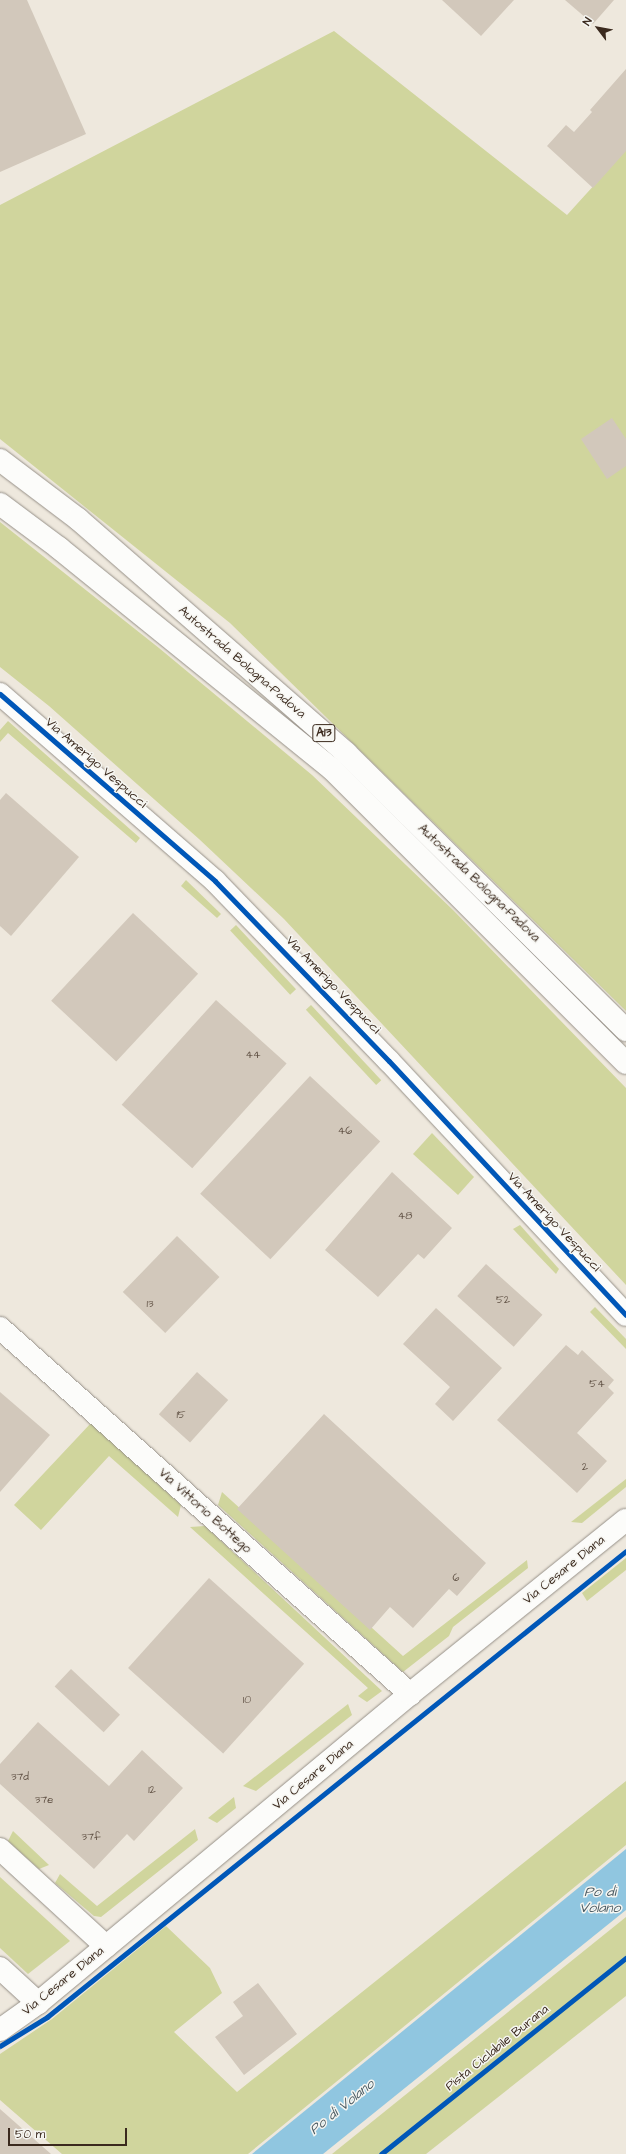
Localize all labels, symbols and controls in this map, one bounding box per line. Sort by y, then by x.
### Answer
north arrow [578,8,618,48]
text: N [579,14,596,28]
street label: Autostrada Bologna-Padova [175,602,309,722]
street label: Via Amerigo Vespucci [42,715,150,811]
road number: A13 [312,723,336,743]
street label: Autostrada Bologna-Padova [415,821,543,945]
street label: Via Amerigo Vespucci [282,933,384,1037]
house number: 44 [246,1048,260,1062]
house number: 46 [338,1124,352,1138]
street label: Via Amerigo Vespucci [504,1169,604,1275]
house number: 48 [398,1209,412,1223]
house number: 52 [496,1293,510,1307]
house number: 13 [146,1297,154,1311]
house number: 54 [589,1377,605,1391]
house number: 15 [176,1408,186,1422]
house number: 2 [582,1460,588,1474]
street label: Via Vittorio Bottego [155,1465,255,1557]
street label: Via Cesare Diana [520,1532,608,1608]
house number: 6 [453,1571,459,1585]
house number: 10 [243,1693,251,1707]
street label: Via Cesare Diana [269,1737,357,1813]
house number: 37d [11,1770,29,1784]
house number: 12 [148,1783,156,1797]
house number: 37e [35,1793,53,1807]
house number: 37f [82,1830,100,1844]
water label: Po di Volano [580,1884,620,1916]
street label: Via Cesare Diana [19,1943,107,2019]
street label: Pista Ciclabile Burana [442,2002,552,2094]
water label: Po di Volano [306,2076,378,2138]
scale bar [10,2120,129,2146]
text: 50 m [15,2126,45,2143]

